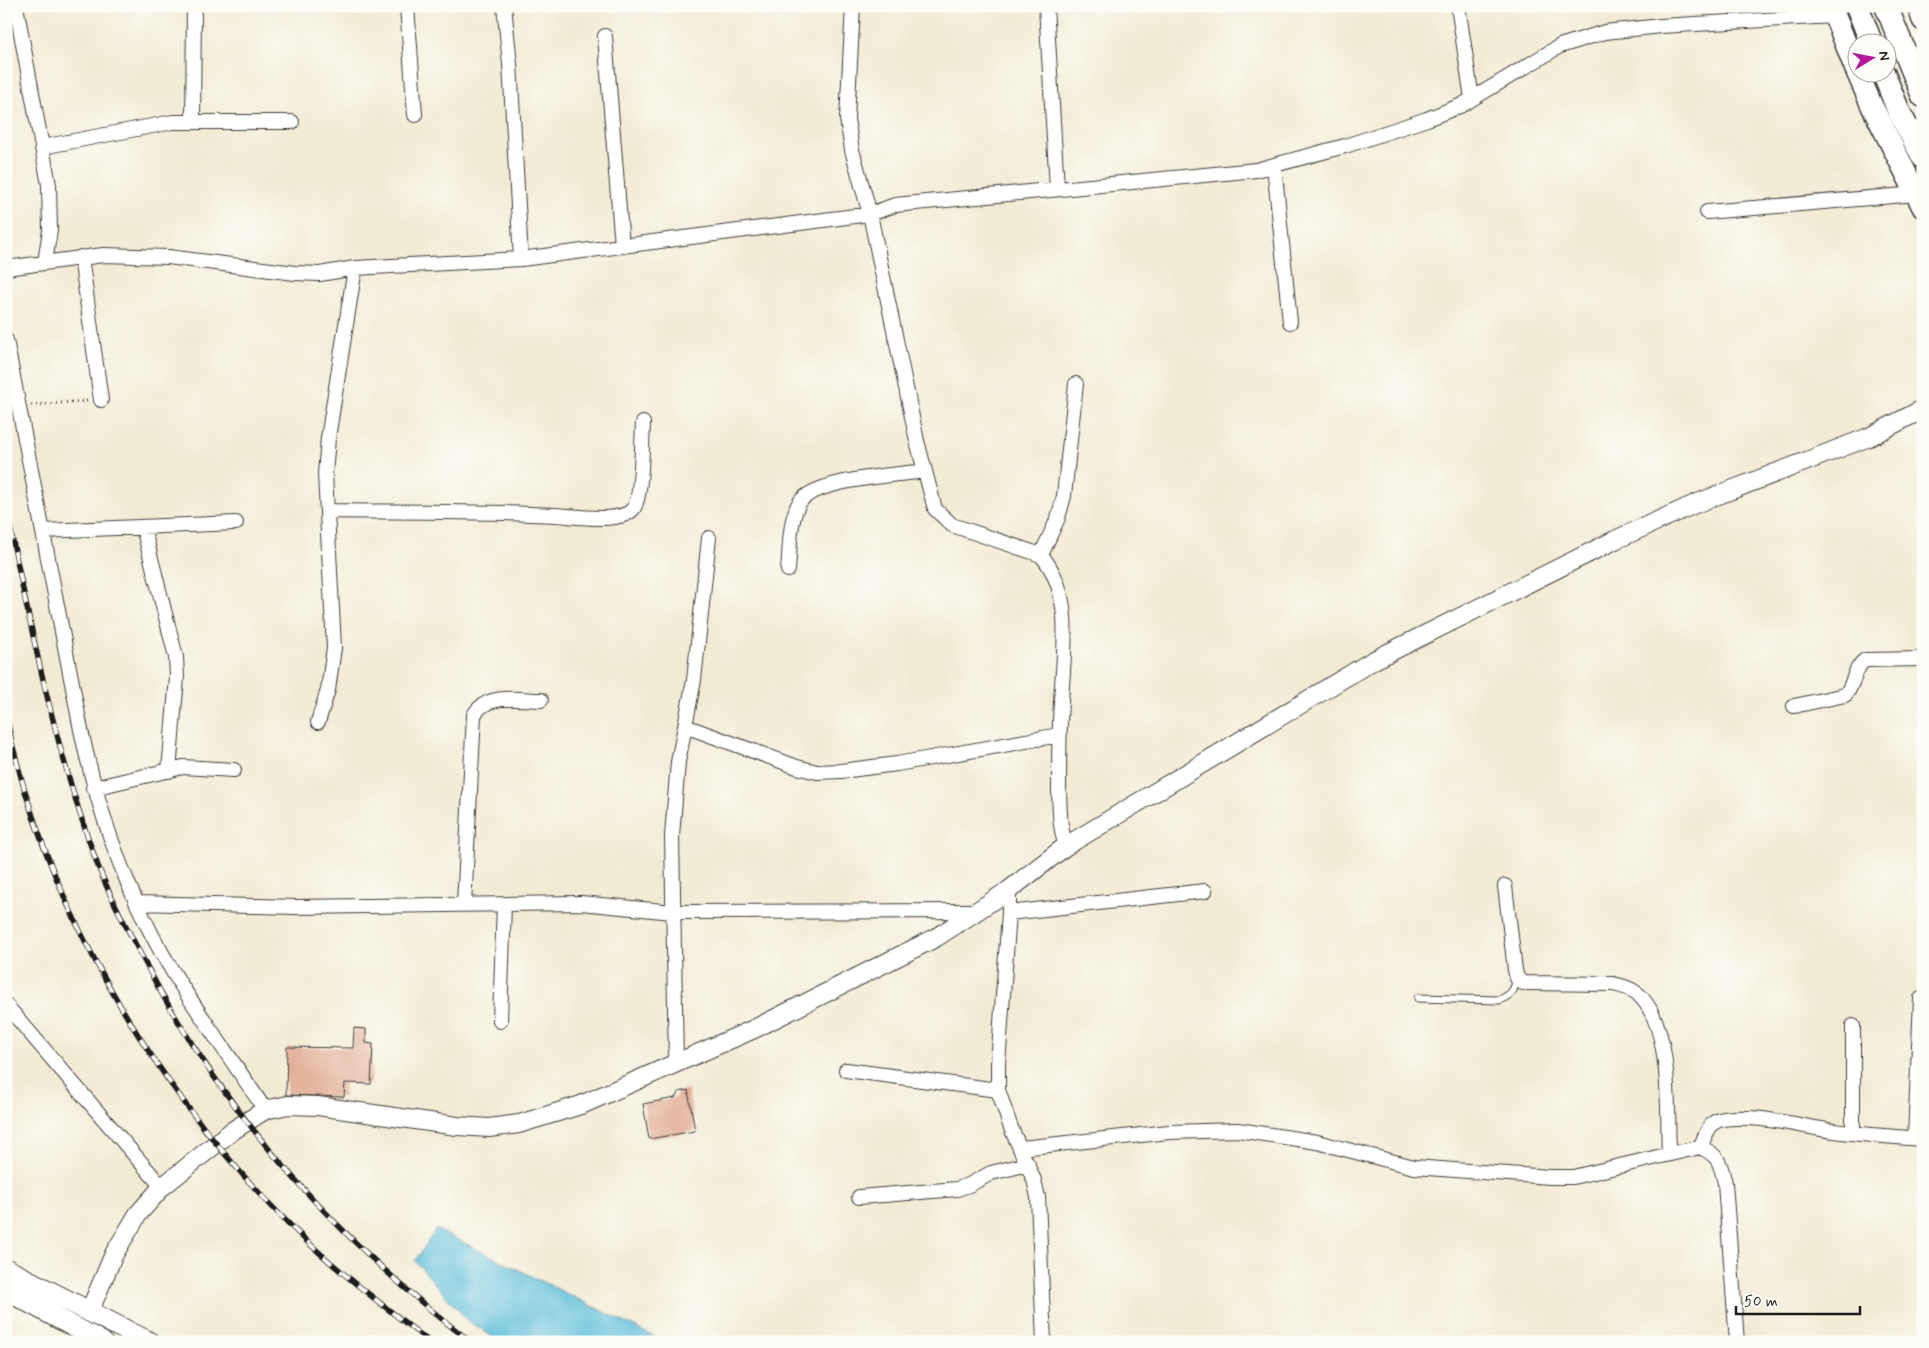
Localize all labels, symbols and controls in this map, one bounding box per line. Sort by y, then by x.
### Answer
north arrow [1846,32,1896,82]
text: N [1874,50,1893,62]
scale bar [1736,1283,1860,1315]
text: 50 m [1744,1292,1778,1312]

